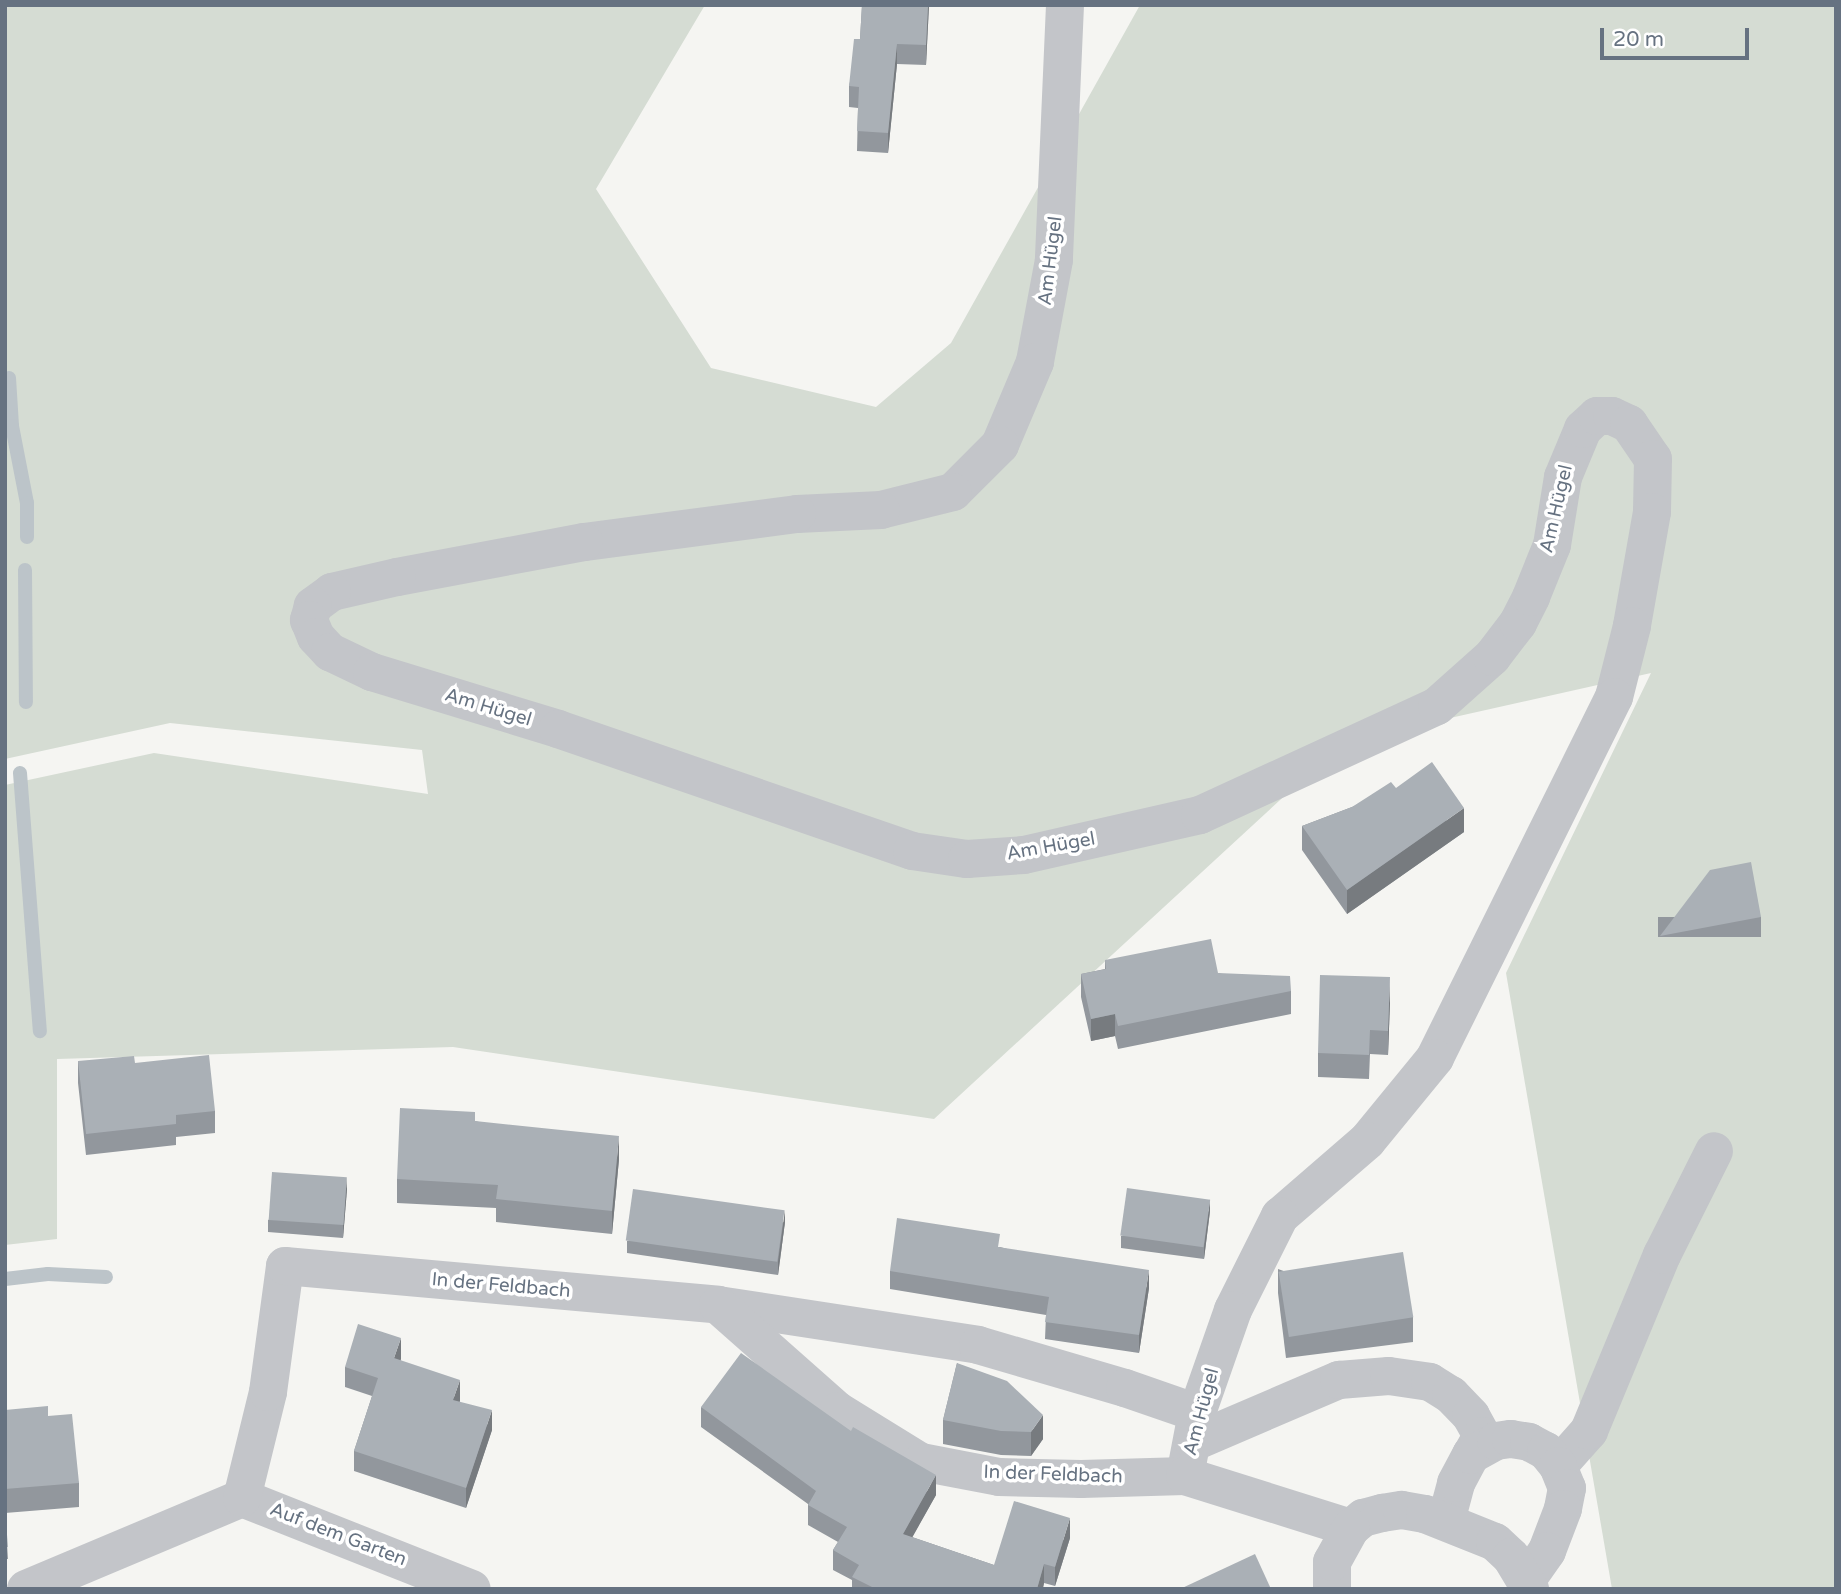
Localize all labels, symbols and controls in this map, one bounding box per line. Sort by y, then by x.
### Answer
scale bar [1603,14,1752,58]
text: 20 m [1613,27,1664,52]
street label: Am Hügel [1034,215,1068,307]
street label: Am Hügel [1536,463,1578,555]
street label: Am Hügel [442,684,534,732]
street label: Am Hügel [1005,828,1097,866]
street label: In der Feldbach [431,1269,571,1303]
street label: Am Hügel [1179,1366,1225,1458]
street label: In der Feldbach [983,1461,1123,1489]
street label: Auf dem Garten [266,1498,410,1572]

